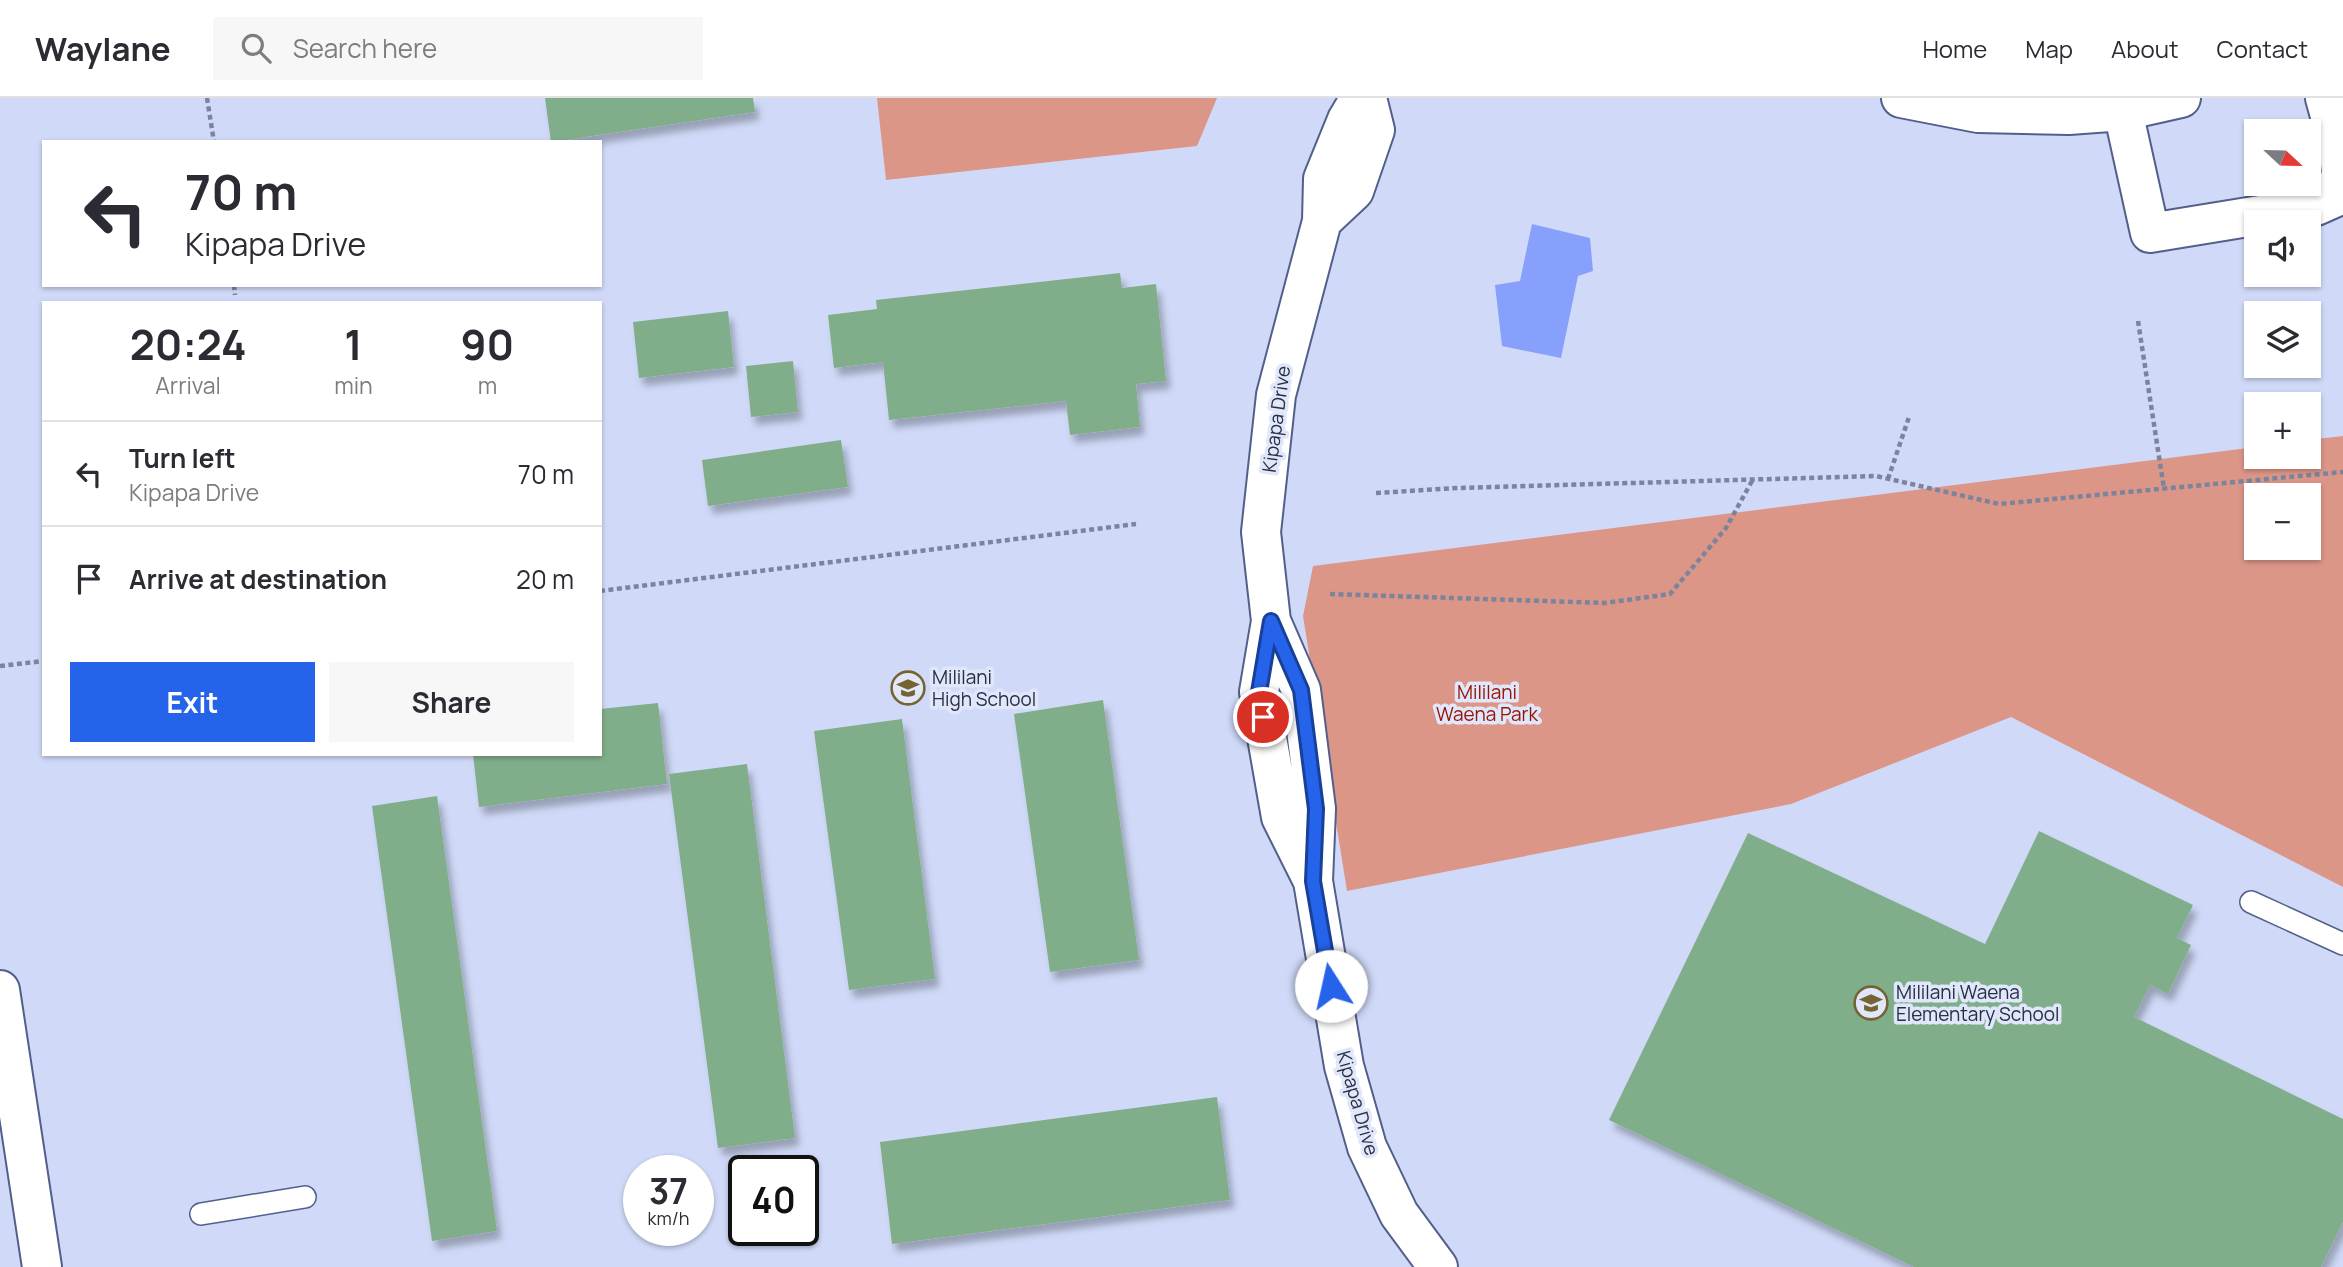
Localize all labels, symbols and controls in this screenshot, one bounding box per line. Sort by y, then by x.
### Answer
search box [213,17,703,80]
text: Waylane [35,26,171,71]
icon: search [237,29,275,67]
text: Search here [293,30,437,66]
text: Home [1922,32,1987,65]
text: Map [2025,32,2073,65]
text: About [2111,32,2179,65]
text: Contact [2217,32,2308,65]
north arrow [2244,119,2320,196]
map controls [2244,119,2321,560]
text: 70 m [185,158,297,225]
icon: left [70,168,161,259]
button: sound [2244,210,2321,287]
text: Kipapa Drive [185,222,366,266]
button: layers [2244,301,2321,378]
text: 20:24 [130,315,247,373]
text: 1 [344,315,363,373]
text: 90 [461,315,514,373]
street label: Kipapa Drive [1256,364,1296,474]
text: Arrival [155,369,221,401]
text: min [334,369,373,401]
text: m [478,369,497,401]
button: + [2244,392,2321,469]
text: Turn left [129,440,236,476]
icon: left [70,455,108,493]
text: 70 m [518,456,574,492]
text: Kipapa Drive [129,476,259,508]
button: − [2244,483,2321,560]
icon: arrive [70,560,108,598]
text: Arrive at destination [129,561,387,597]
text: 20 m [516,561,574,597]
button: Exit [70,662,315,742]
button: Share [329,662,574,742]
place label: Mililani High School [932,664,1036,712]
school or university icon: Mililani High School [889,669,927,707]
park label: Mililani Waena Park [1436,679,1538,727]
pin [1233,687,1293,747]
icon: arrive [1244,698,1282,736]
position arrow [1294,949,1368,1023]
place label: Mililani Waena Elementary School [1896,979,2059,1027]
school or university icon: Mililani Waena Elementary School [1852,984,1890,1022]
street label: Kipapa Drive [1331,1048,1385,1158]
speed limit sign: 40 [728,1155,819,1246]
text: 37 [649,1167,688,1215]
text: km/h [648,1206,689,1230]

